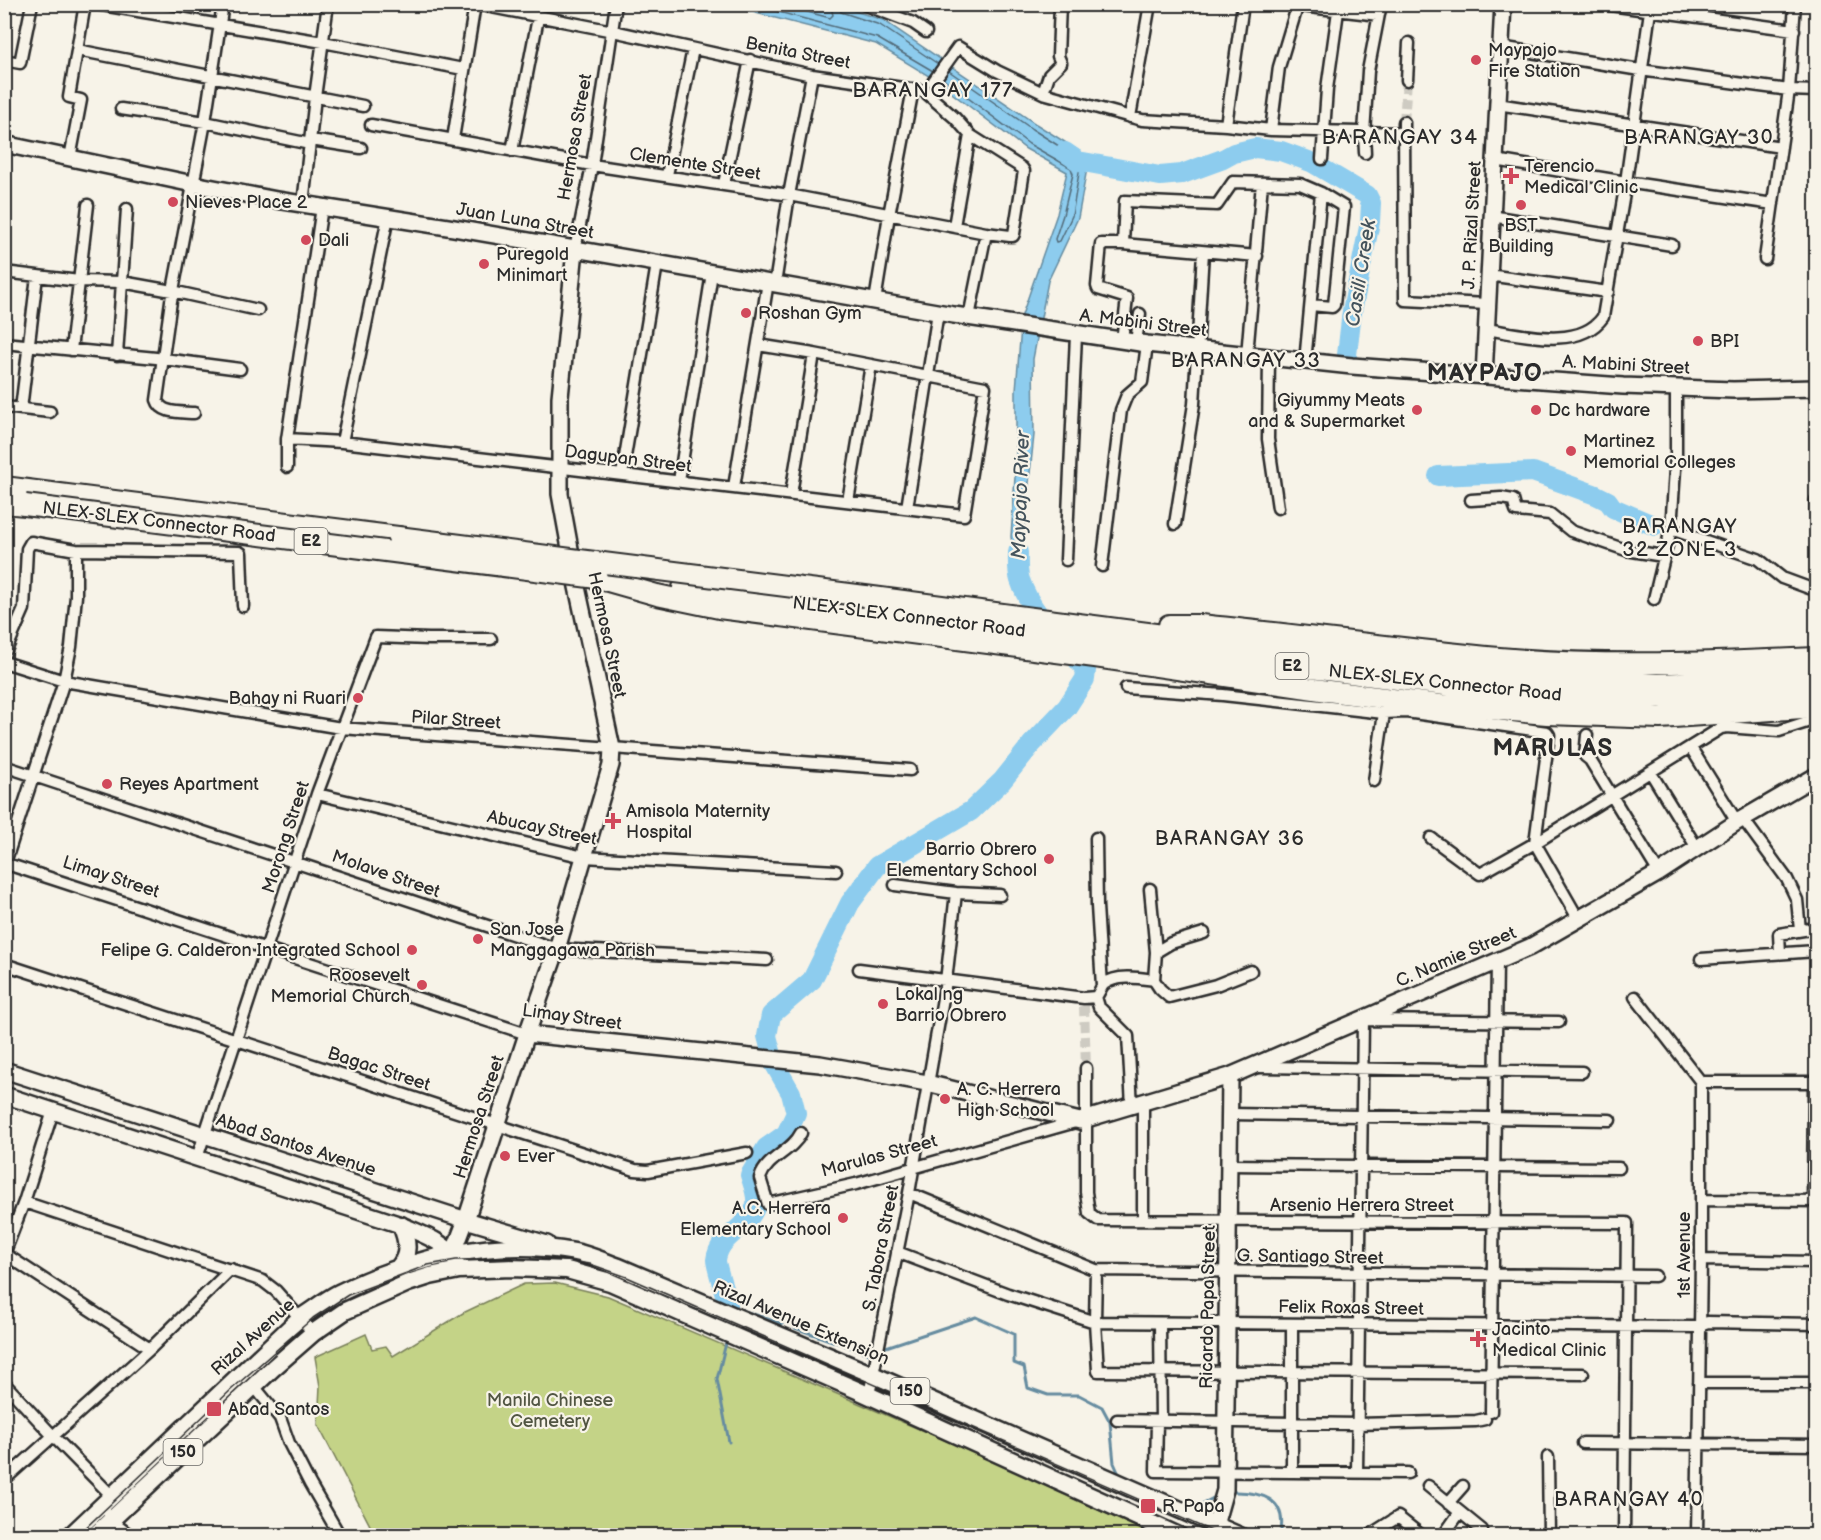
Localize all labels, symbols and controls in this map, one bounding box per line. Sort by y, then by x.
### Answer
street label: Benita Street [744,33,853,74]
place label: Maypajo Fire Station [1488,40,1580,82]
marker: Maypajo Fire Station [1469,53,1483,67]
street label: Hermosa Street [554,71,597,202]
district label: BARANGAY 177 [852,78,1014,103]
district label: BARANGAY 34 [1321,125,1479,150]
district label: BARANGAY 30 [1624,126,1774,150]
street label: Clemente Street [628,143,763,185]
place label: Terencio Medical Clinic [1524,156,1638,198]
street label: J. P. Rizal Street [1458,160,1486,290]
marker: Terencio Medical Clinic [1502,167,1520,185]
place label: Nieves Place 2 [185,192,308,213]
marker: Nieves Place 2 [166,195,180,209]
marker: BST Building [1514,198,1528,212]
street label: Juan Luna Street [455,199,596,244]
place label: BST Building [1488,215,1554,257]
water label: Casili Creek [1341,216,1382,329]
place label: Dali [318,230,349,251]
marker: Dali [299,233,313,247]
place label: Puregold Minimart [496,244,569,286]
marker: Puregold Minimart [477,257,491,271]
place label: Roshan Gym [758,303,862,324]
street label: A. Mabini Street [1078,305,1208,341]
marker: Roshan Gym [739,306,753,320]
place label: BPI [1710,331,1739,352]
marker: BPI [1691,334,1705,348]
district label: BARANGAY 33 [1171,349,1321,373]
street label: A. Mabini Street [1562,351,1691,379]
district label: MAYPAJO [1427,359,1543,388]
place label: Giyummy Meats and & Supermarket [1248,390,1405,432]
place label: Dc hardware [1548,400,1650,421]
marker: Giyummy Meats and & Supermarket [1410,403,1424,417]
marker: Dc hardware [1529,403,1543,417]
water label: Maypajo River [1007,429,1035,560]
place label: Martinez Memorial Colleges [1583,431,1736,473]
street label: Dagupan Street [563,441,693,477]
marker: Martinez Memorial Colleges [1564,444,1578,458]
street label: NLEX-SLEX Connector Road [41,497,277,547]
district label: BARANGAY 32 ZONE 3 [1622,515,1738,562]
road number: E2 [294,528,328,554]
street label: Hermosa Street [583,570,631,700]
street label: NLEX-SLEX Connector Road [791,592,1027,642]
road number: E2 [1276,653,1308,679]
street label: NLEX-SLEX Connector Road [1327,660,1563,706]
place label: Bahay ni Ruari [229,688,346,709]
marker: Bahay ni Ruari [351,691,365,705]
street label: Pilar Street [410,706,502,734]
district label: MARULAS [1492,734,1614,763]
place label: Reyes Apartment [119,774,259,795]
marker: Reyes Apartment [100,777,114,791]
street label: Morong Street [258,778,314,896]
place label: Amisola Maternity Hospital [626,801,771,843]
street label: Abucay Street [485,806,599,850]
marker: Amisola Maternity Hospital [604,812,622,830]
district label: BARANGAY 36 [1155,827,1305,851]
place label: Barrio Obrero Elementary School [886,839,1037,881]
street label: Molave Street [329,846,443,902]
street label: Limay Street [60,851,162,903]
marker: Barrio Obrero Elementary School [1042,852,1056,866]
place label: San Jose Manggagawa Parish [490,919,655,961]
street label: C. Namie Street [1393,922,1520,992]
marker: San Jose Manggagawa Parish [471,932,485,946]
place label: Felipe G. Calderon Integrated School [101,940,400,961]
marker: Felipe G. Calderon Integrated School [405,943,419,957]
place label: Roosevelt Memorial Church [271,965,410,1007]
marker: Roosevelt Memorial Church [415,978,429,992]
place label: Lokal ng Barrio Obrero [895,984,1007,1026]
marker: Lokal ng Barrio Obrero [876,997,890,1011]
street label: Limay Street [521,1000,624,1034]
street label: Bagac Street [325,1043,433,1096]
street label: Hermosa Street [449,1052,509,1181]
place label: A. C. Herrera High School [957,1079,1061,1121]
marker: A. C. Herrera High School [938,1092,952,1106]
street label: Abad Santos Avenue [213,1109,379,1181]
street label: Marulas Street [819,1130,940,1182]
place label: Ever [517,1146,555,1167]
marker: Ever [498,1149,512,1163]
street label: S. Tabora Street [858,1183,904,1313]
street label: Arsenio Herrera Street [1270,1195,1454,1216]
place label: A.C. Herrera Elementary School [680,1198,831,1240]
marker: A.C. Herrera Elementary School [836,1211,850,1225]
street label: 1st Avenue [1674,1211,1695,1298]
street label: Ricardo Papa Street [1196,1225,1220,1389]
street label: G. Santiago Street [1236,1245,1384,1269]
street label: Rizal Avenue Extension [710,1276,892,1370]
street label: Rizal Avenue [207,1294,299,1380]
street label: Felix Roxas Street [1278,1296,1424,1320]
place label: Jacinto Medical Clinic [1492,1319,1606,1361]
marker: Jacinto Medical Clinic [1469,1330,1487,1348]
road number: 150 [890,1378,930,1404]
park label: Manila Chinese Cemetery [487,1390,614,1432]
place label: Abad Santos [228,1399,330,1420]
marker: Abad Santos [205,1400,223,1418]
road number: 150 [164,1439,202,1465]
district label: BARANGAY 40 [1554,1488,1704,1512]
place label: R. Papa [1162,1496,1225,1517]
marker: R. Papa [1139,1497,1157,1515]

